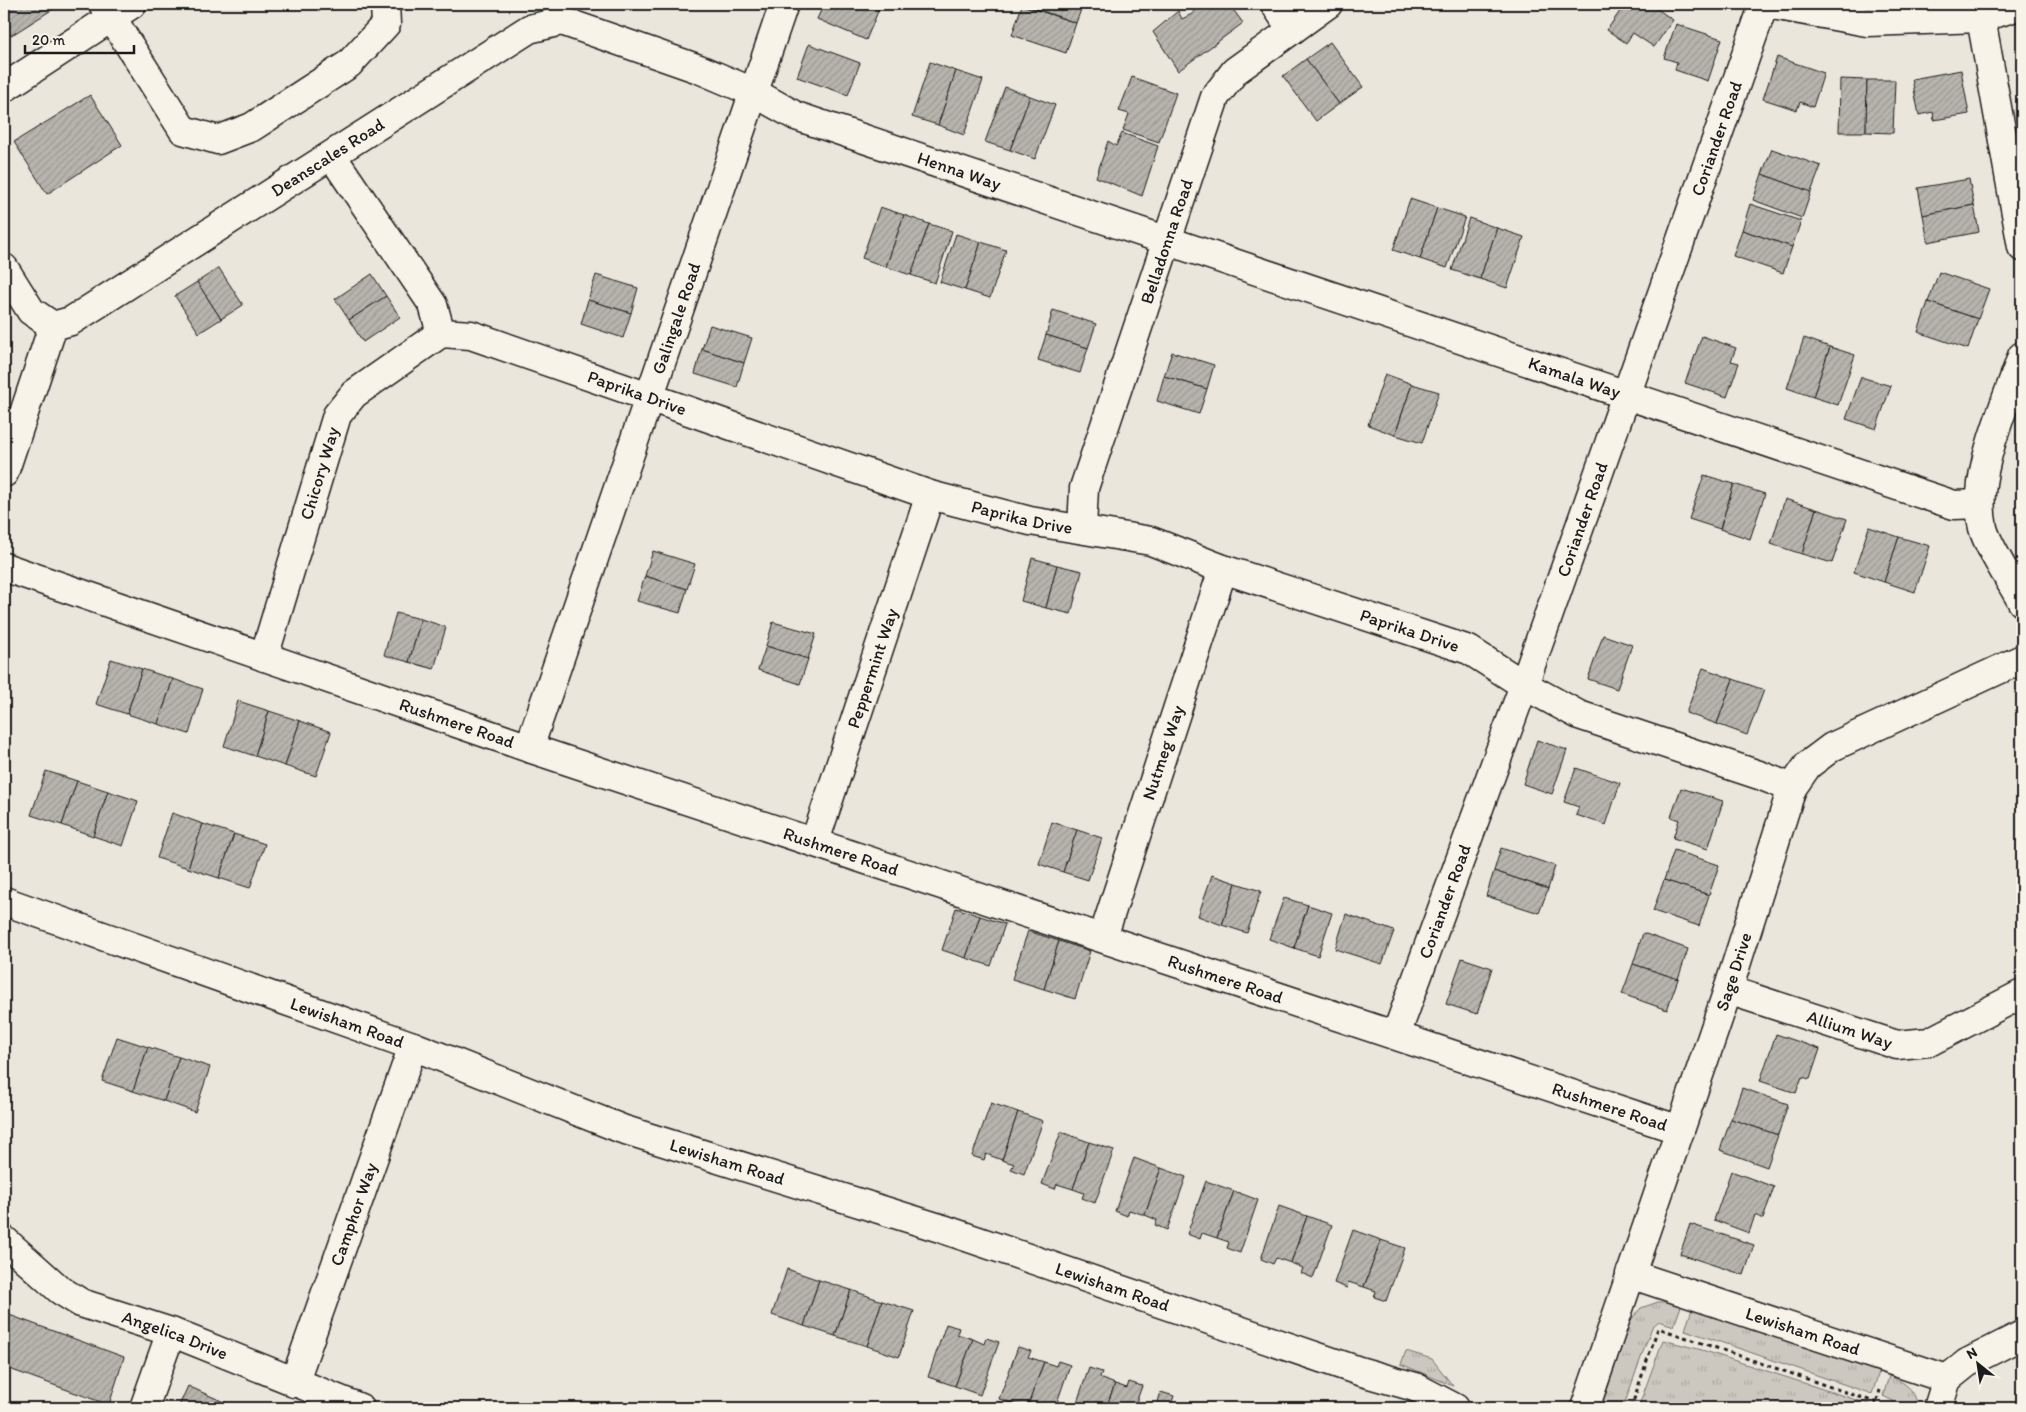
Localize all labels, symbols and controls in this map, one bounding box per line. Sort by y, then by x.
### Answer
scale bar [25,22,134,54]
text: 20 m [32,31,66,49]
street label: Coriander Road [1686,78,1747,199]
street label: Deanscales Road [267,113,389,202]
street label: Henna Way [914,147,1004,195]
street label: Belladonna Road [1135,176,1198,307]
street label: Galingale Road [647,260,706,377]
street label: Kamala Way [1525,352,1624,403]
street label: Paprika Drive [585,365,689,420]
street label: Chicory Way [295,423,344,522]
street label: Coriander Road [1552,459,1613,580]
street label: Paprika Drive [969,495,1074,539]
street label: Paprika Drive [1357,604,1462,657]
street label: Peppermint Way [842,605,903,731]
street label: Rushmere Road [396,693,518,753]
street label: Nutmeg Way [1137,702,1189,803]
street label: Rushmere Road [780,822,902,881]
street label: Coriander Road [1414,841,1476,962]
street label: Sage Drive [1711,930,1757,1014]
street label: Rushmere Road [1165,950,1286,1009]
street label: Lewisham Road [287,992,407,1053]
street label: Allium Way [1804,1005,1896,1054]
street label: Rushmere Road [1549,1077,1671,1136]
street label: Lewisham Road [667,1134,788,1190]
street label: Camphor Way [325,1159,382,1269]
street label: Lewisham Road [1052,1257,1173,1317]
street label: Lewisham Road [1743,1302,1863,1361]
street label: Angelica Drive [119,1306,231,1365]
north arrow [1954,1340,2004,1390]
text: N [1963,1343,1980,1363]

